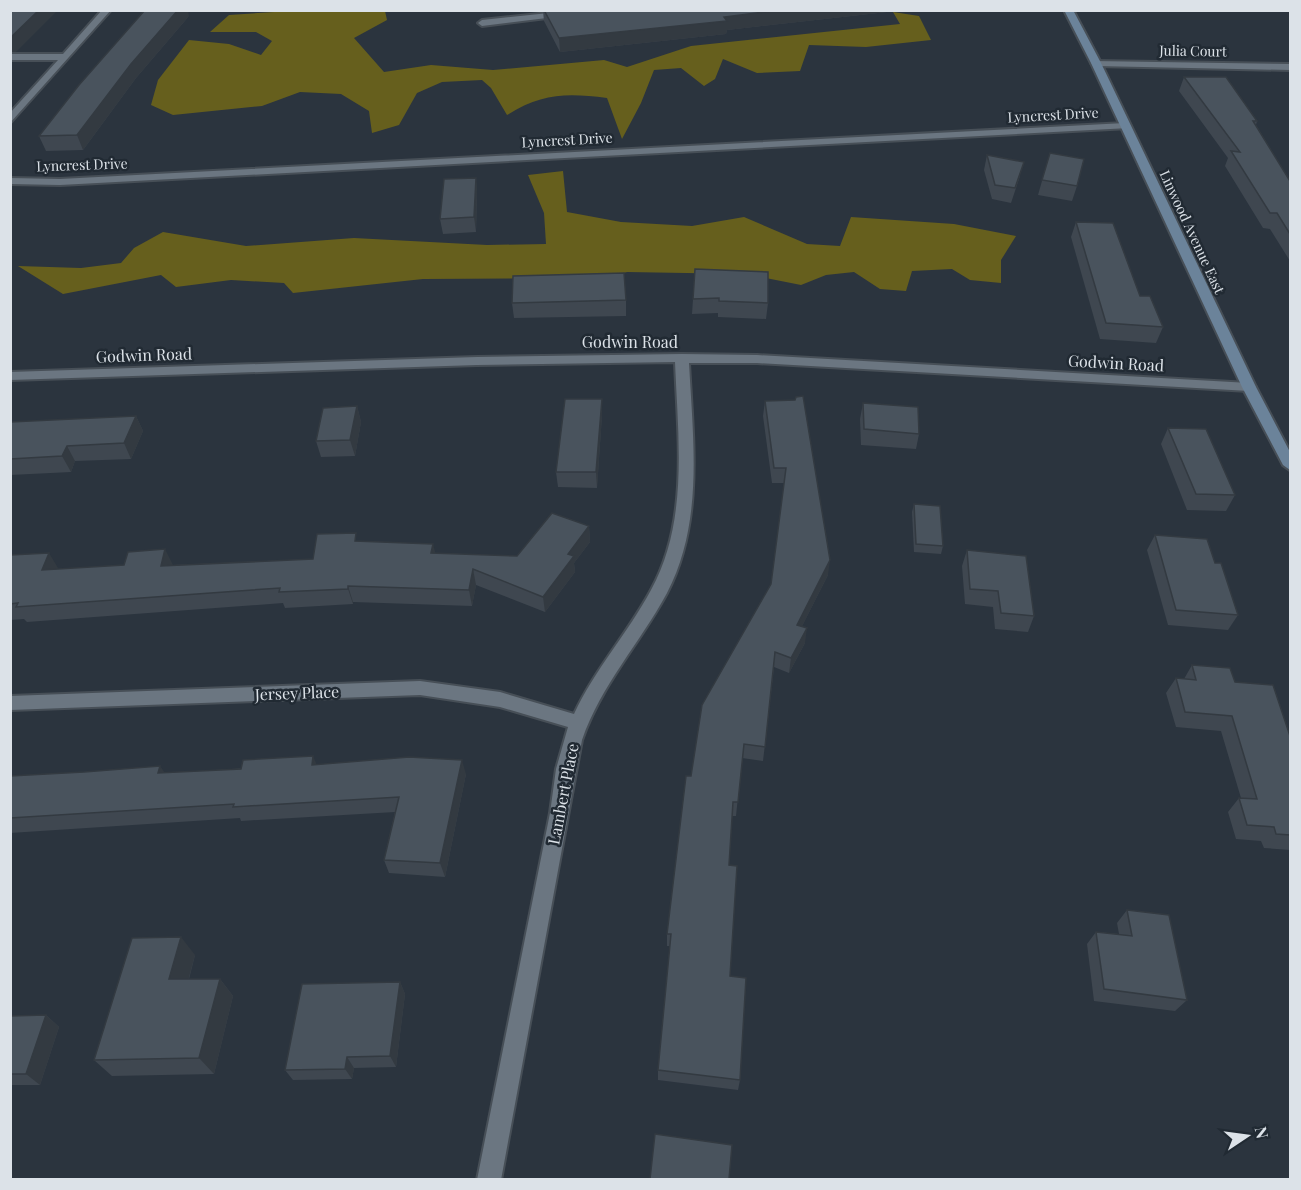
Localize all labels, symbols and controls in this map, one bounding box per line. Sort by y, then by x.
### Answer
street label: Julia Court [1158,40,1228,61]
street label: Lyncrest Drive [1007,103,1099,126]
street label: Lyncrest Drive [521,128,613,151]
street label: Lyncrest Drive [36,153,128,176]
street label: Linwood Avenue East [1156,167,1230,298]
street label: Godwin Road [582,331,678,352]
street label: Godwin Road [96,342,192,367]
street label: Godwin Road [1067,349,1165,376]
street label: Jersey Place [253,681,340,705]
street label: Lambert Place [542,741,583,846]
north arrow [1217,1106,1277,1166]
text: N [1251,1125,1274,1141]

